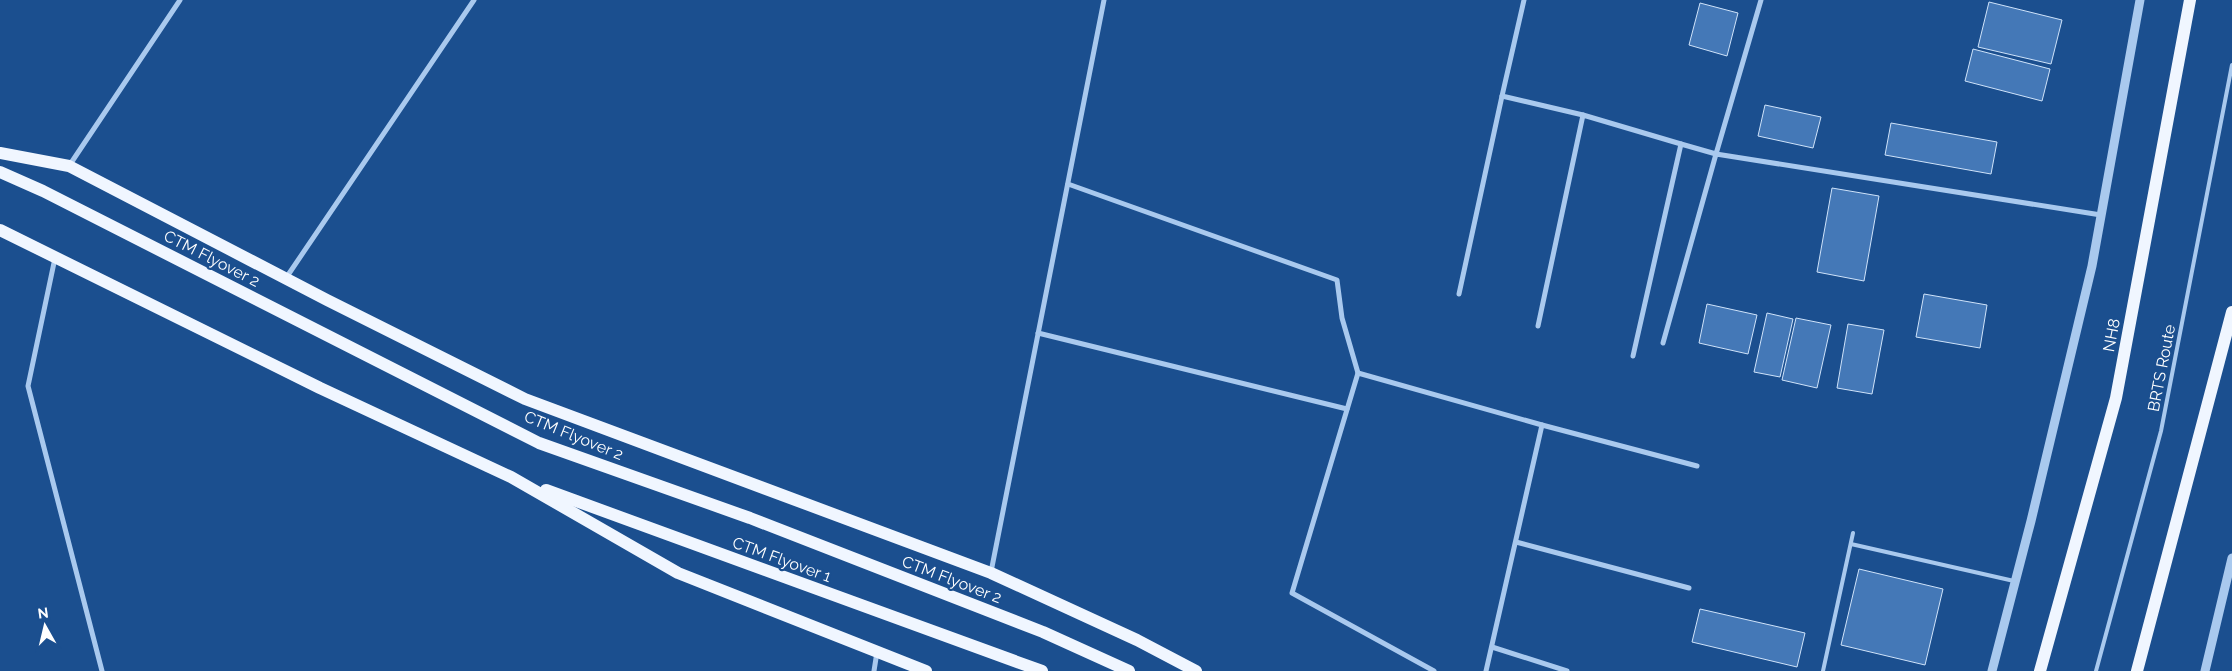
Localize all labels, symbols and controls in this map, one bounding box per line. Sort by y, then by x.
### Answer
street label: CTM Flyover 2 [161,226,263,291]
street label: NH8 [2099,317,2124,353]
street label: BRTS Route [2144,323,2179,413]
street label: CTM Flyover 2 [521,407,626,464]
street label: CTM Flyover 1 [730,533,834,586]
street label: CTM Flyover 2 [899,552,1004,607]
north arrow [20,601,70,651]
text: N [37,604,50,622]

